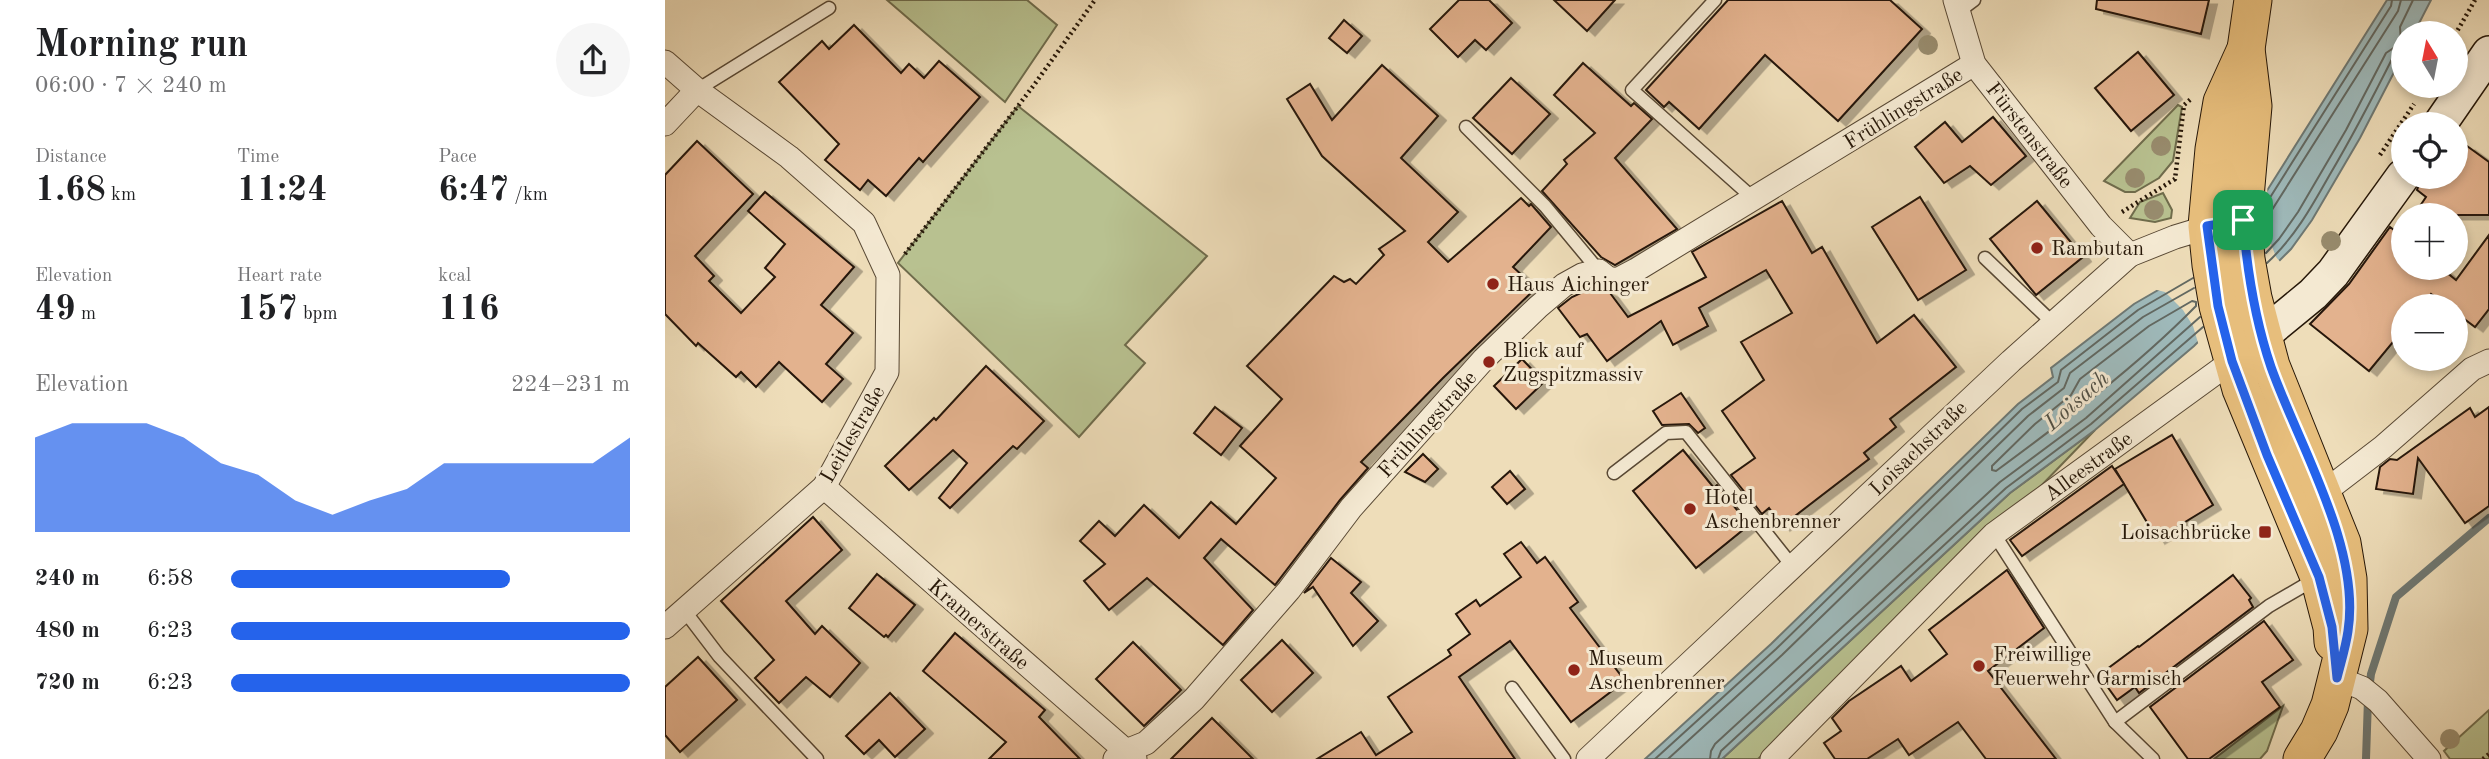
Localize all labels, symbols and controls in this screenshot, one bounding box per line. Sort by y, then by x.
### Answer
north arrow [2391,21,2467,98]
map controls [2391,21,2468,371]
button: share [556,23,630,97]
text: Morning run [35,27,248,65]
street label: Frühlingstraße [1841,64,1967,154]
text: 06:00 · 7 × 240 m [35,74,227,97]
street label: Fürstenstraße [1981,79,2076,193]
button: locate [2391,112,2468,189]
text: Distance [35,148,107,167]
text: Time [237,148,279,167]
text: Pace [438,148,477,167]
text: 1.68 [35,173,106,208]
text: 11:24 [237,173,328,208]
text: 6:47 [438,173,509,208]
text: km [106,186,136,205]
text: /km [509,186,548,205]
pin [2213,190,2273,250]
icon: arrive [2224,201,2262,239]
button: + [2391,203,2468,280]
place label: Rambutan [2051,239,2144,260]
marker: Rambutan [2029,240,2045,256]
text: Elevation [35,267,112,286]
text: Heart rate [237,267,322,286]
text: kcal [438,267,471,286]
place label: Haus Aichinger [1507,275,1649,296]
marker: Haus Aichinger [1485,276,1501,292]
text: 49 [35,292,76,327]
text: 157 [237,292,298,327]
text: 116 [438,292,499,327]
button: − [2391,294,2468,371]
text: m [76,305,96,324]
text: bpm [298,305,338,324]
place label: Blick auf Zugspitzmassiv [1503,341,1644,386]
marker: Blick auf Zugspitzmassiv [1481,354,1497,370]
water label: Loisach [2039,367,2114,436]
street label: Frühlingstraße [1375,368,1481,482]
text: Elevation [35,373,129,396]
text: 224–231 m [511,373,630,396]
street label: Leitlestraße [817,383,889,487]
street label: Loisachstraße [1866,398,1972,501]
street label: Alleestraße [2041,428,2137,506]
place label: Hotel Aschenbrenner [1704,488,1841,533]
marker: Hotel Aschenbrenner [1682,501,1698,517]
place label: Loisachbrücke [2120,523,2251,544]
marker: Loisachbrücke [2257,524,2273,540]
text: 240 m [35,567,100,590]
text: 6:58 [147,567,193,590]
street label: Kramerstraße [924,576,1032,674]
text: 480 m [35,619,100,642]
text: 6:23 [147,619,193,642]
place label: Freiwillige Feuerwehr Garmisch [1993,645,2182,690]
place label: Museum Aschenbrenner [1588,649,1725,694]
marker: Freiwillige Feuerwehr Garmisch [1971,658,1987,674]
marker: Museum Aschenbrenner [1566,662,1582,678]
text: 720 m [35,671,100,694]
text: 6:23 [147,671,193,694]

